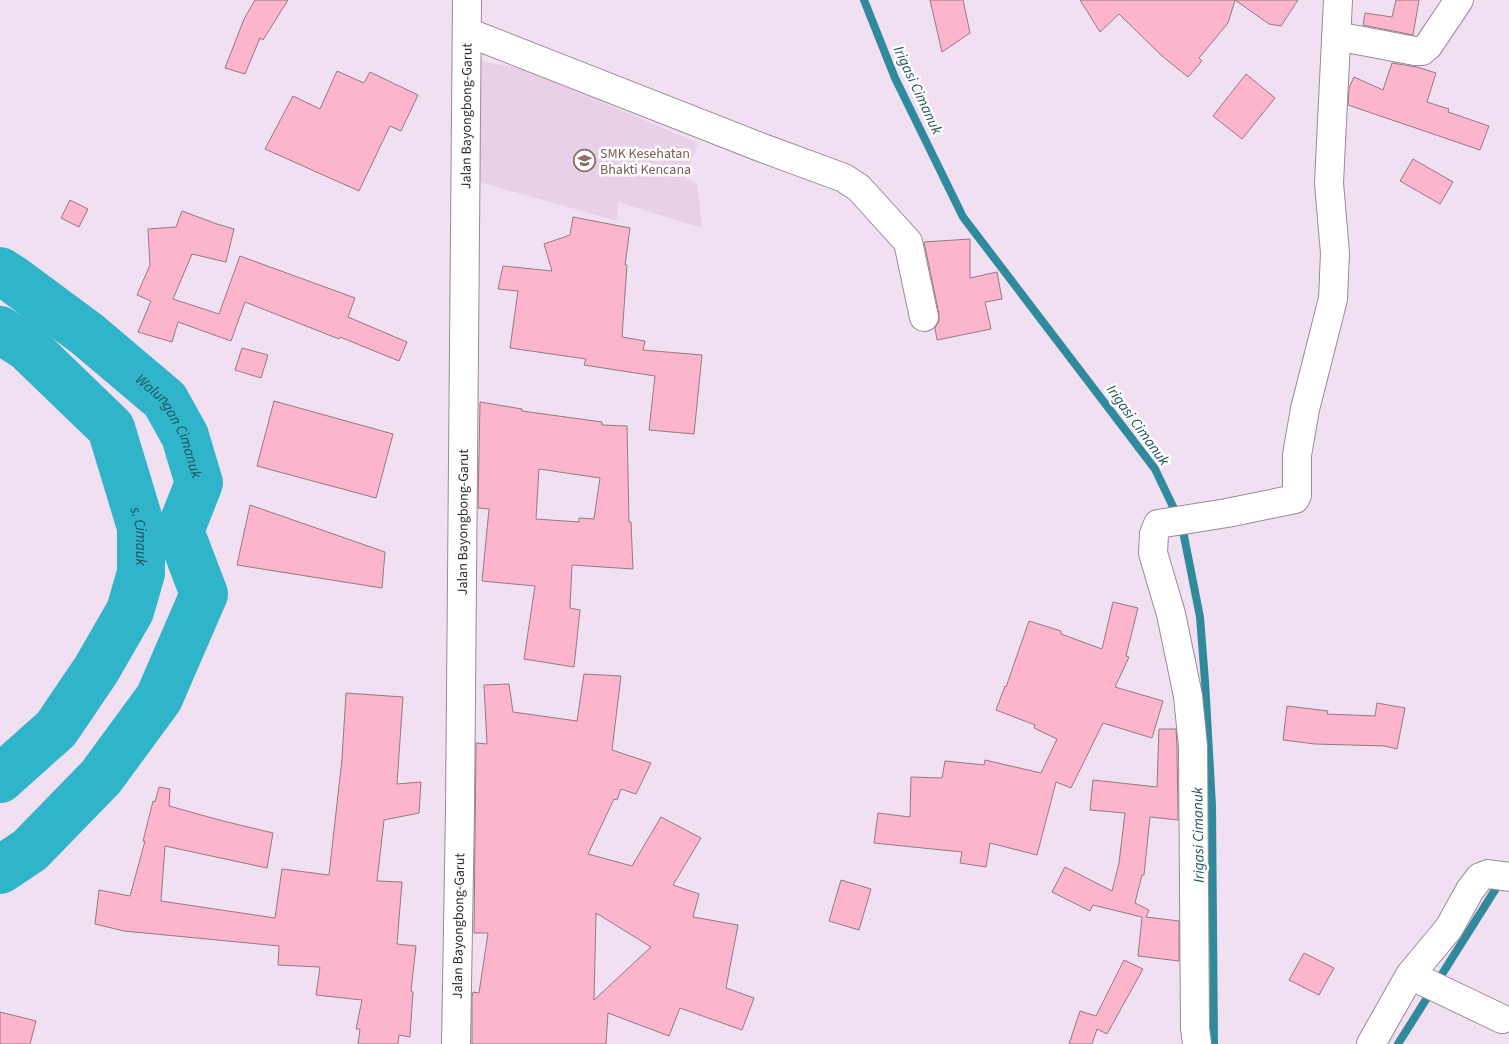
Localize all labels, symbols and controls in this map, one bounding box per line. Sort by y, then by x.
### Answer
water label: Irigasi Cimanuk [888,42,948,139]
street label: Jalan Bayongbong-Garut [456,43,478,189]
place label: SMK Kesehatan Bhakti Kencana [600,144,691,180]
school or university icon: SMK Kesehatan Bhakti Kencana [572,149,596,173]
water label: Walungan Cimanuk [131,369,207,482]
water label: Irigasi Cimanuk [1101,380,1175,471]
street label: Jalan Bayongbong-Garut [453,449,474,595]
water label: s. Cimauk [124,503,151,567]
water label: Irigasi Cimanuk [1187,786,1210,883]
street label: Jalan Bayongbong-Garut [448,852,470,999]

